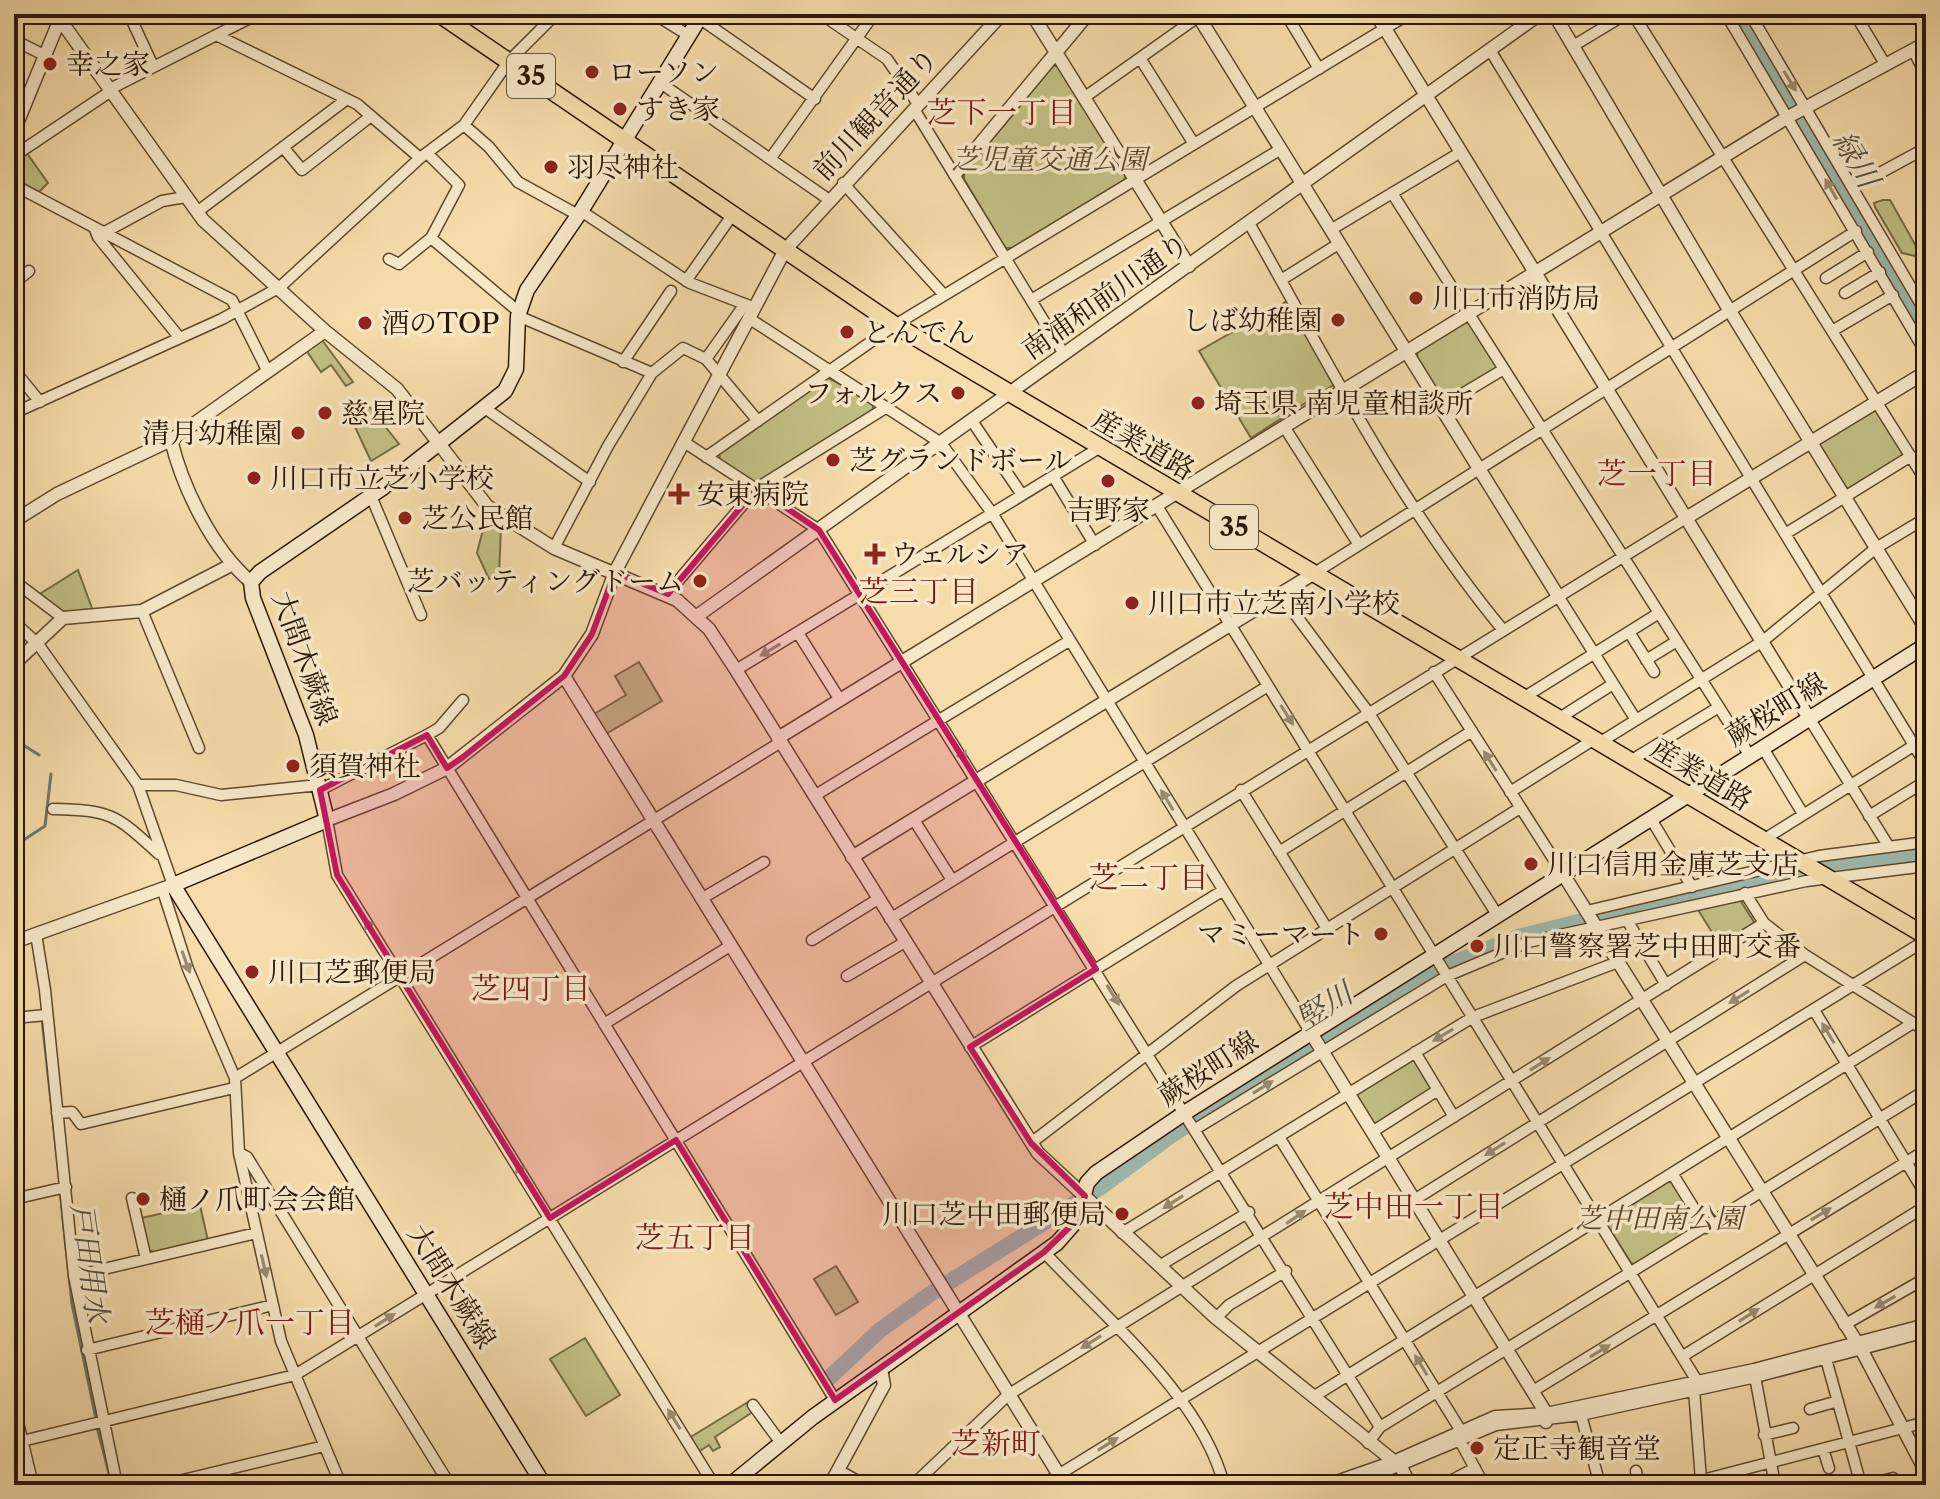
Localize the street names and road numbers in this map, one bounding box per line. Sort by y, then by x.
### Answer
street label: 前川観音通り [805,41,945,187]
road number: 35 [507,54,555,98]
street label: 南浦和前川通り [1015,226,1195,366]
street label: 産業道路 [1087,401,1201,487]
road number: 35 [1210,505,1258,549]
street label: 大間木蕨線 [265,586,345,730]
street label: 蕨桜町線 [1719,665,1833,753]
street label: 産業道路 [1645,731,1759,817]
street label: 蕨桜町線 [1152,1023,1264,1113]
street label: 大間木蕨線 [400,1218,504,1354]

